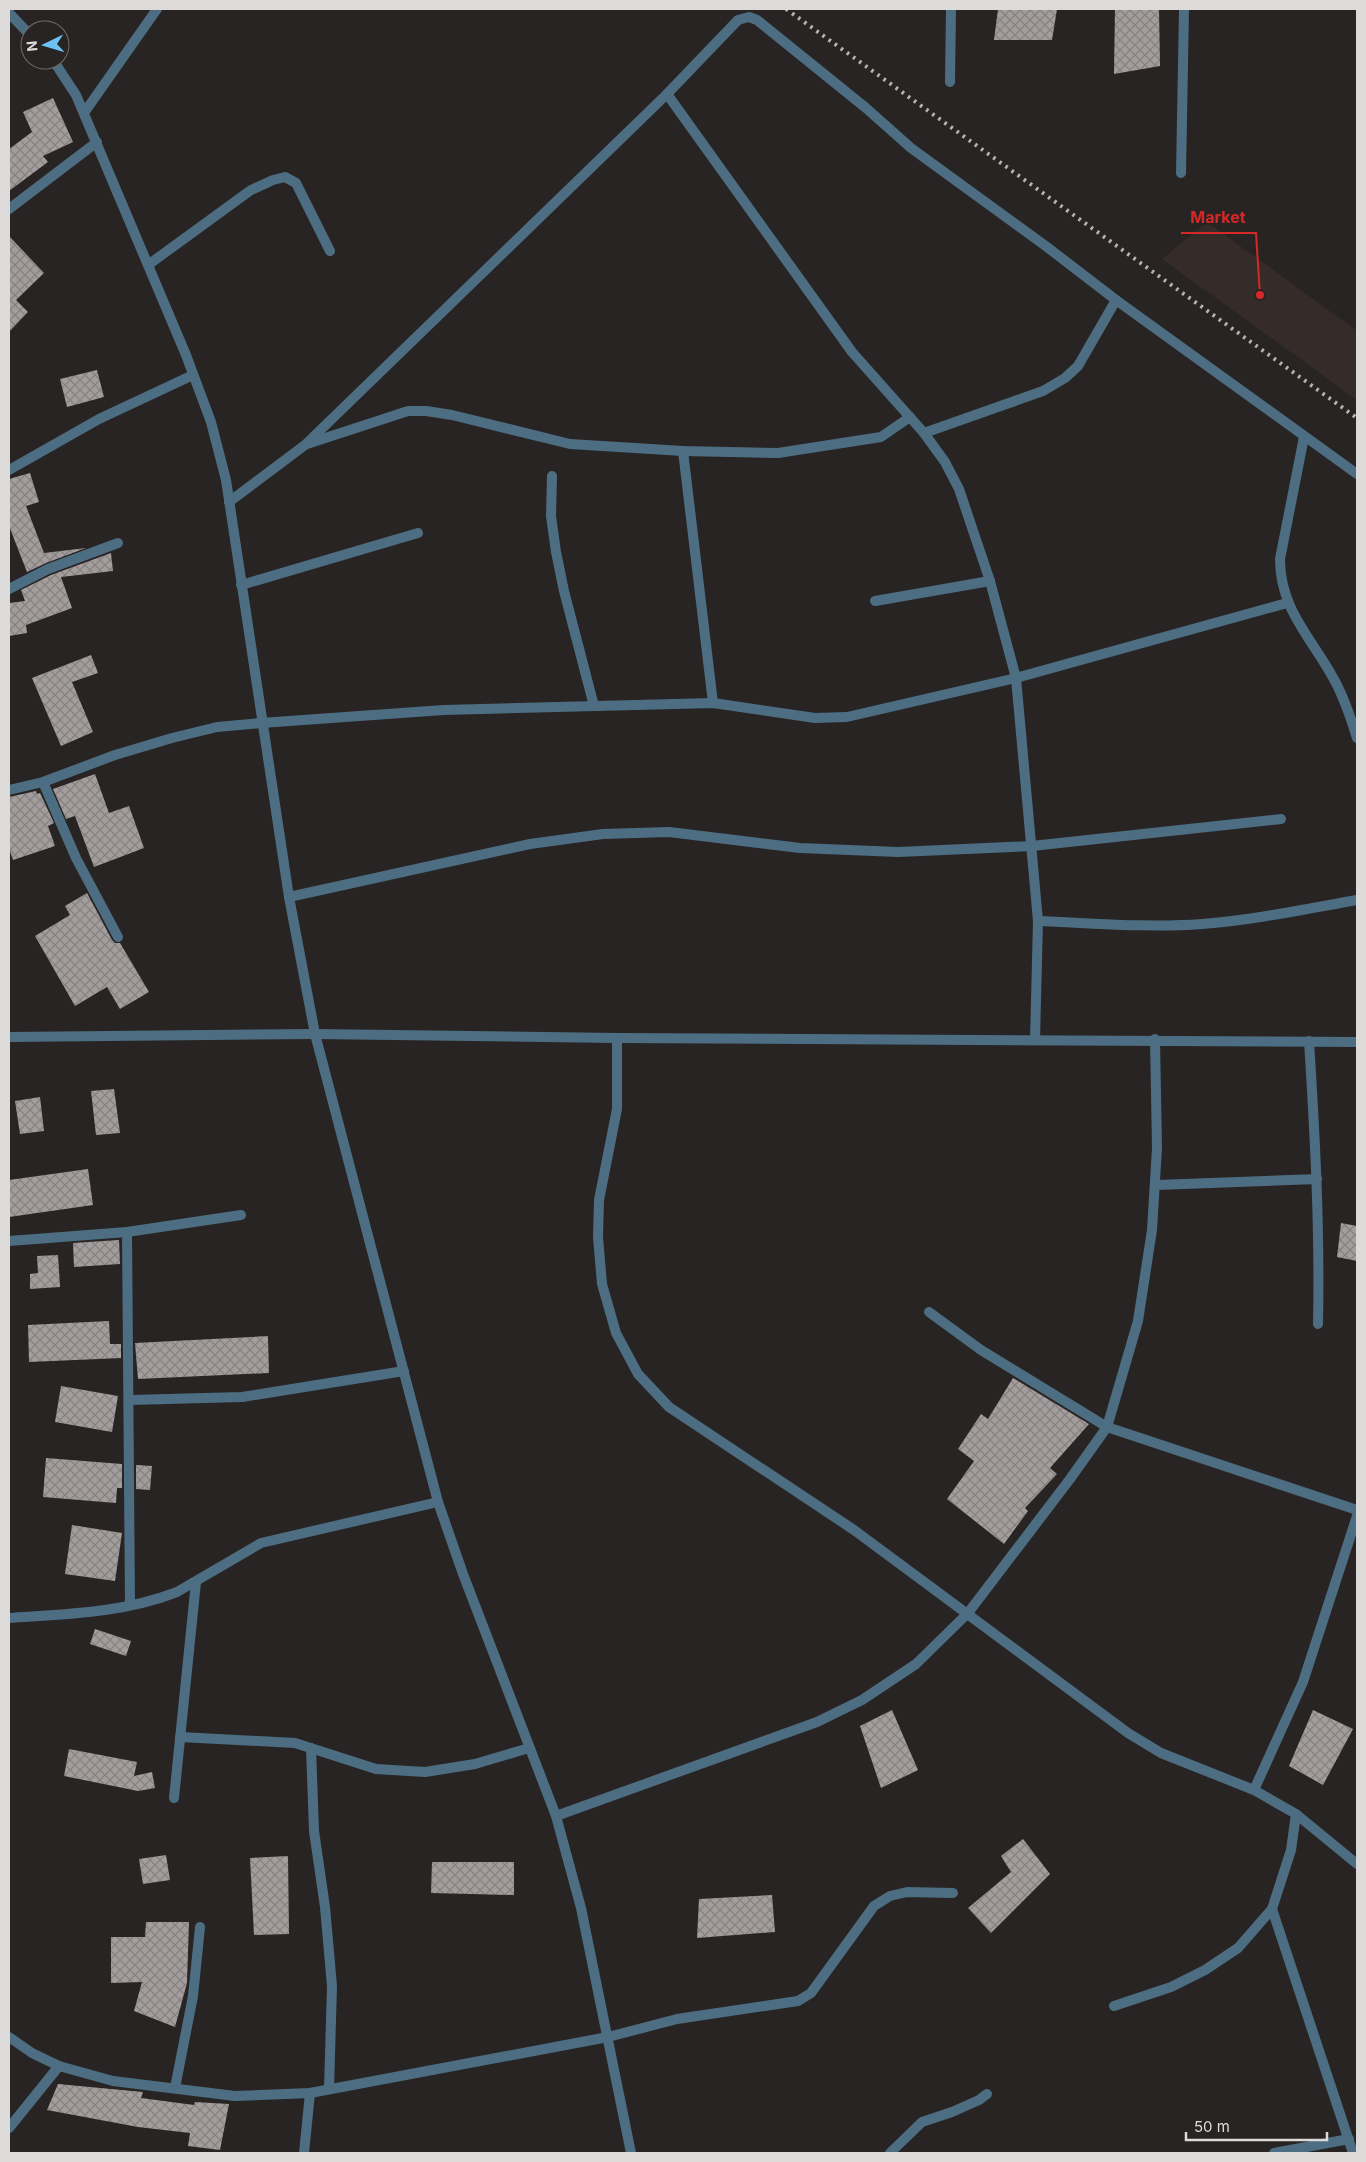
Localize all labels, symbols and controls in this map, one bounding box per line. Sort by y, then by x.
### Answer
north arrow [20,20,70,70]
text: N [23,40,40,52]
callout: Market [1181,202,1256,233]
text: Market [1190,207,1246,227]
scale bar [1186,2110,1327,2142]
text: 50 m [1194,2117,1230,2136]

